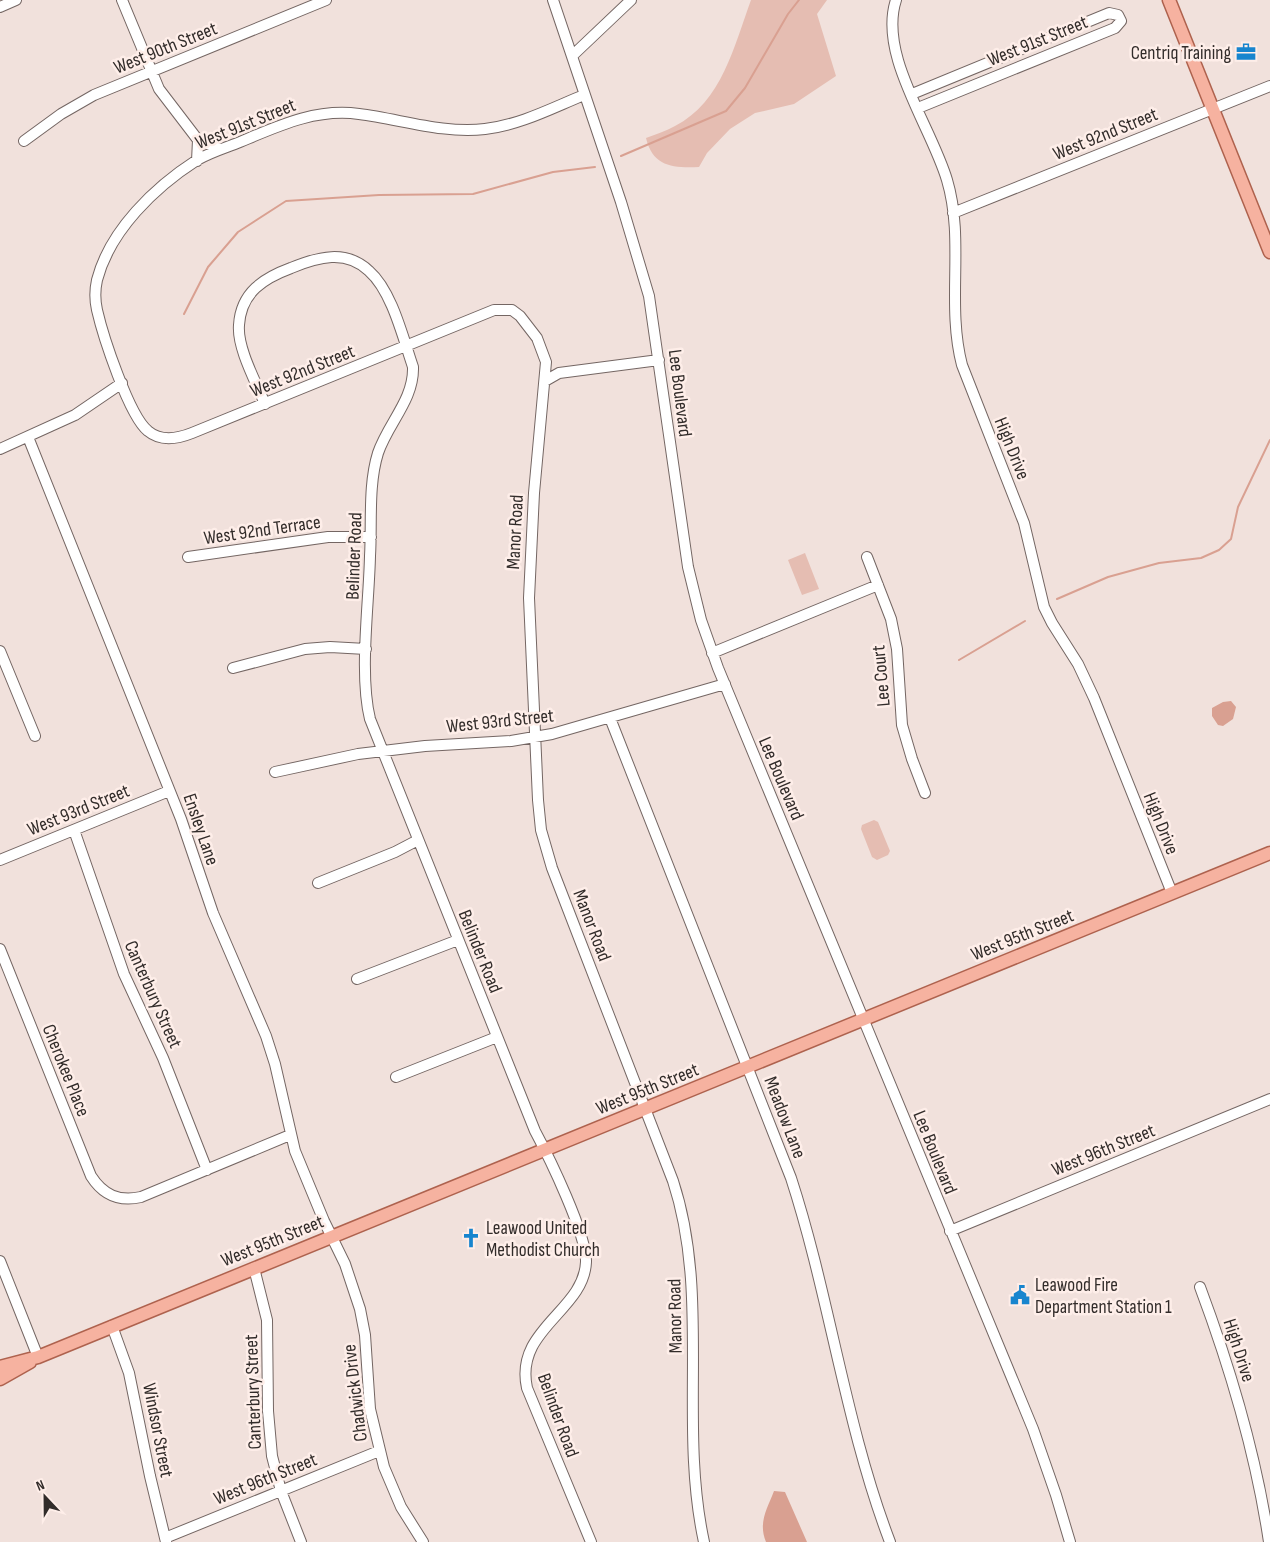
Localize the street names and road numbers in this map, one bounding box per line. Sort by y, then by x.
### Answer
street label: West 91st Street [984,11,1091,72]
street label: West 90th Street [111,17,221,80]
street label: West 91st Street [192,94,299,155]
street label: West 92nd Street [1050,103,1161,166]
street label: West 92nd Street [247,340,358,403]
street label: Lee Boulevard [663,348,696,438]
street label: High Drive [989,414,1034,483]
street label: Manor Road [502,494,529,570]
street label: West 92nd Terrace [202,511,322,550]
street label: Belinder Road [341,512,368,600]
street label: Lee Court [867,644,896,707]
street label: West 93rd Street [445,704,555,739]
street label: Lee Boulevard [753,734,808,824]
street label: West 93rd Street [24,779,133,841]
street label: High Drive [1138,789,1183,858]
street label: Ensley Lane [178,791,224,868]
street label: Manor Road [567,887,616,965]
street label: West 95th Street [968,904,1077,966]
street label: Belinder Road [453,907,507,996]
street label: Canterbury Street [119,937,187,1052]
street label: Cherokee Place [37,1021,94,1120]
street label: West 95th Street [593,1058,702,1120]
street label: Meadow Lane [758,1073,811,1162]
street label: Lee Boulevard [907,1108,962,1198]
street label: West 96th Street [1049,1119,1159,1181]
street label: West 95th Street [218,1210,327,1272]
street label: Manor Road [663,1278,688,1354]
street label: High Drive [1218,1316,1260,1385]
street label: Canterbury Street [240,1334,267,1450]
street label: Chadwick Drive [338,1343,373,1443]
street label: Belinder Road [532,1371,583,1461]
street label: Windsor Street [137,1381,178,1479]
street label: West 96th Street [211,1448,321,1510]

